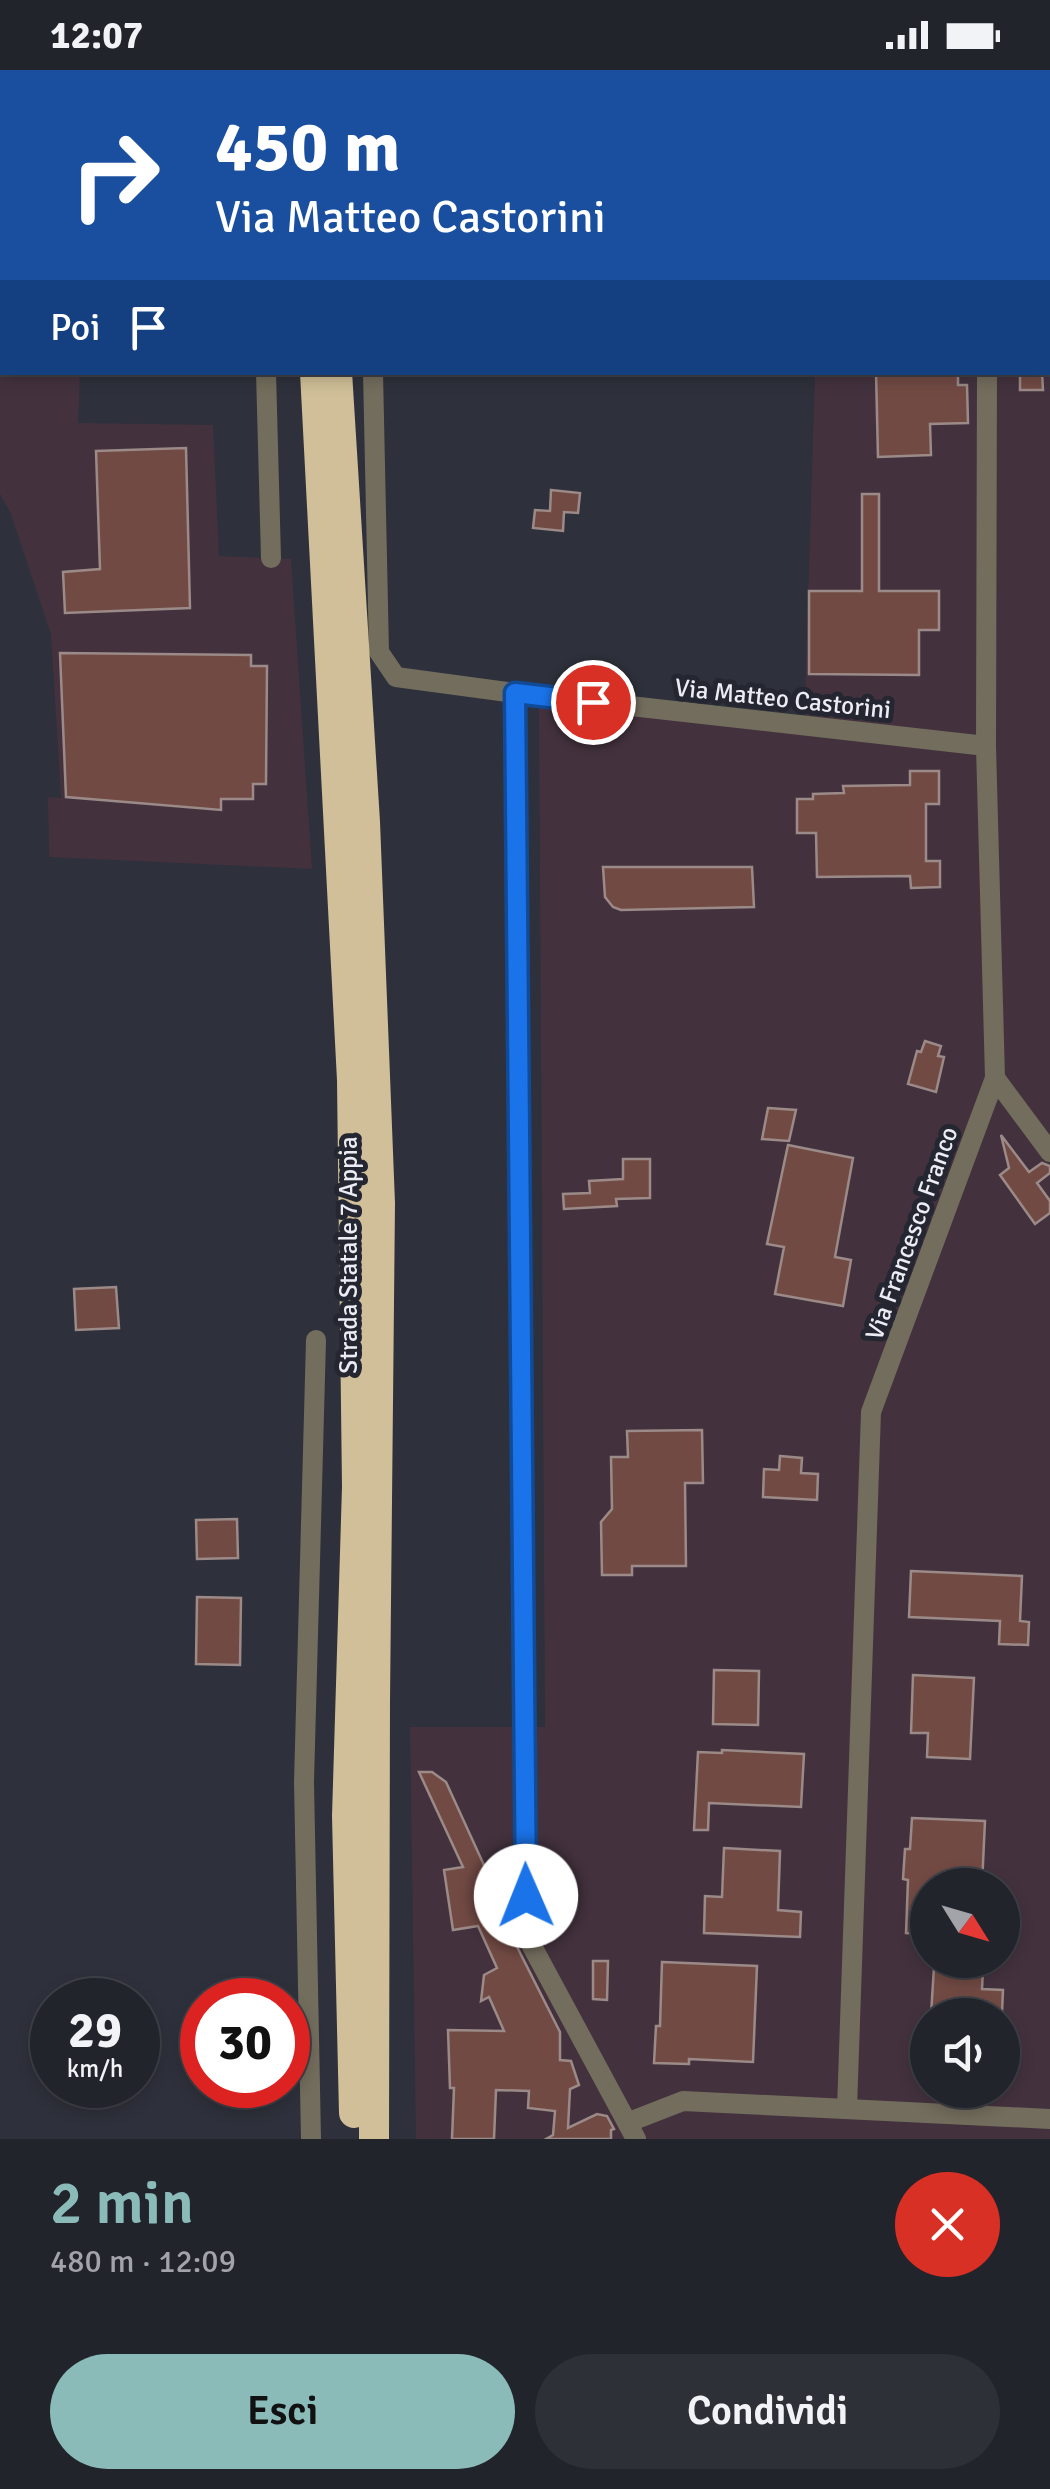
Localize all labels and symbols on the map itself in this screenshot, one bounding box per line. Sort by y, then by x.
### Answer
pin [551,660,636,745]
street label: Via Matteo Castorini [673,672,893,725]
street label: Via Francesco Franco [858,1122,964,1344]
street label: Strada Statale 7 Appia [333,1136,364,1374]
position arrow [474,1844,578,1948]
north arrow [910,1868,1020,1978]
speed limit sign: 30 [180,1978,310,2108]

